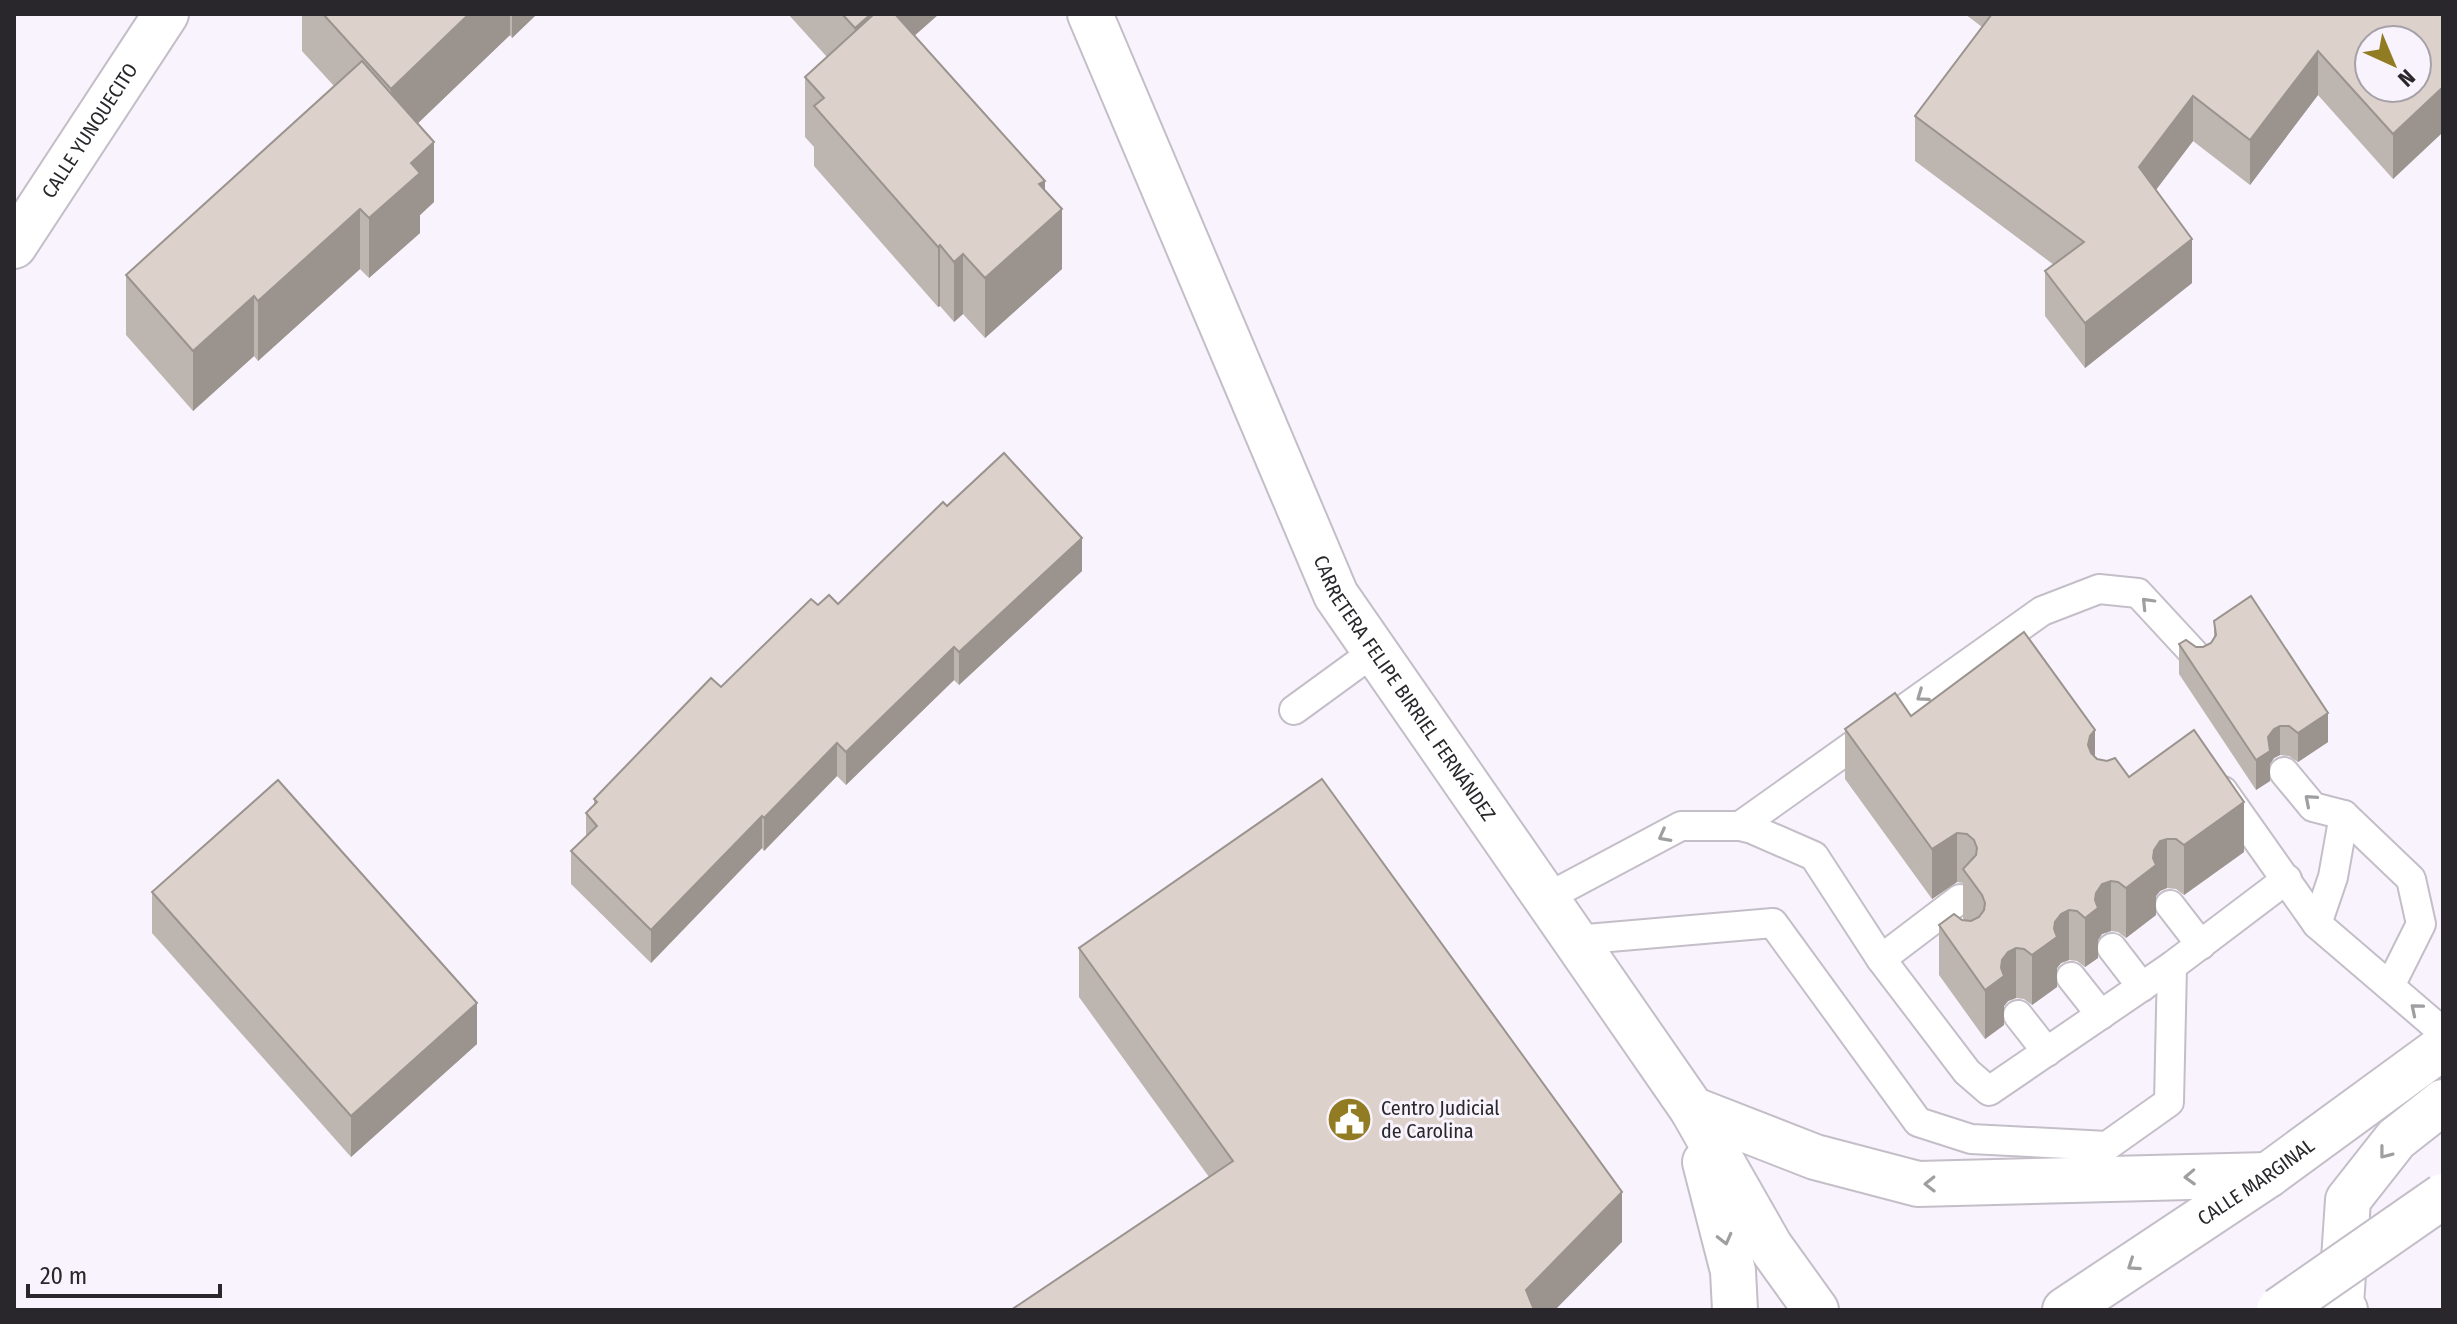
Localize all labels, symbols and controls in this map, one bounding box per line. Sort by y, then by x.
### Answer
north arrow [2353,24,2433,104]
street label: CALLE YUNQUECITO [37,59,143,203]
text: N [2392,64,2421,92]
street label: CARRETERA FELIPE BIRRIEL FERNÁNDEZ [1309,552,1501,825]
one-way arrow [2141,598,2156,612]
one-way arrow [1917,686,1931,701]
one-way arrow [2305,795,2319,809]
one-way arrow [1658,826,1673,841]
one-way arrow [2411,1004,2426,1019]
public building icon: Centro Judicial de Carolina [1326,1096,1374,1144]
place label: Centro Judicial de Carolina [1381,1096,1500,1143]
street label: CALLE MARGINAL [2193,1133,2319,1230]
one-way arrow [2380,1144,2394,1159]
one-way arrow [2183,1168,2196,1185]
one-way arrow [1923,1175,1936,1193]
one-way arrow [1715,1232,1732,1246]
scale bar [28,1248,220,1298]
one-way arrow [2128,1255,2142,1270]
text: 20 m [40,1262,87,1290]

